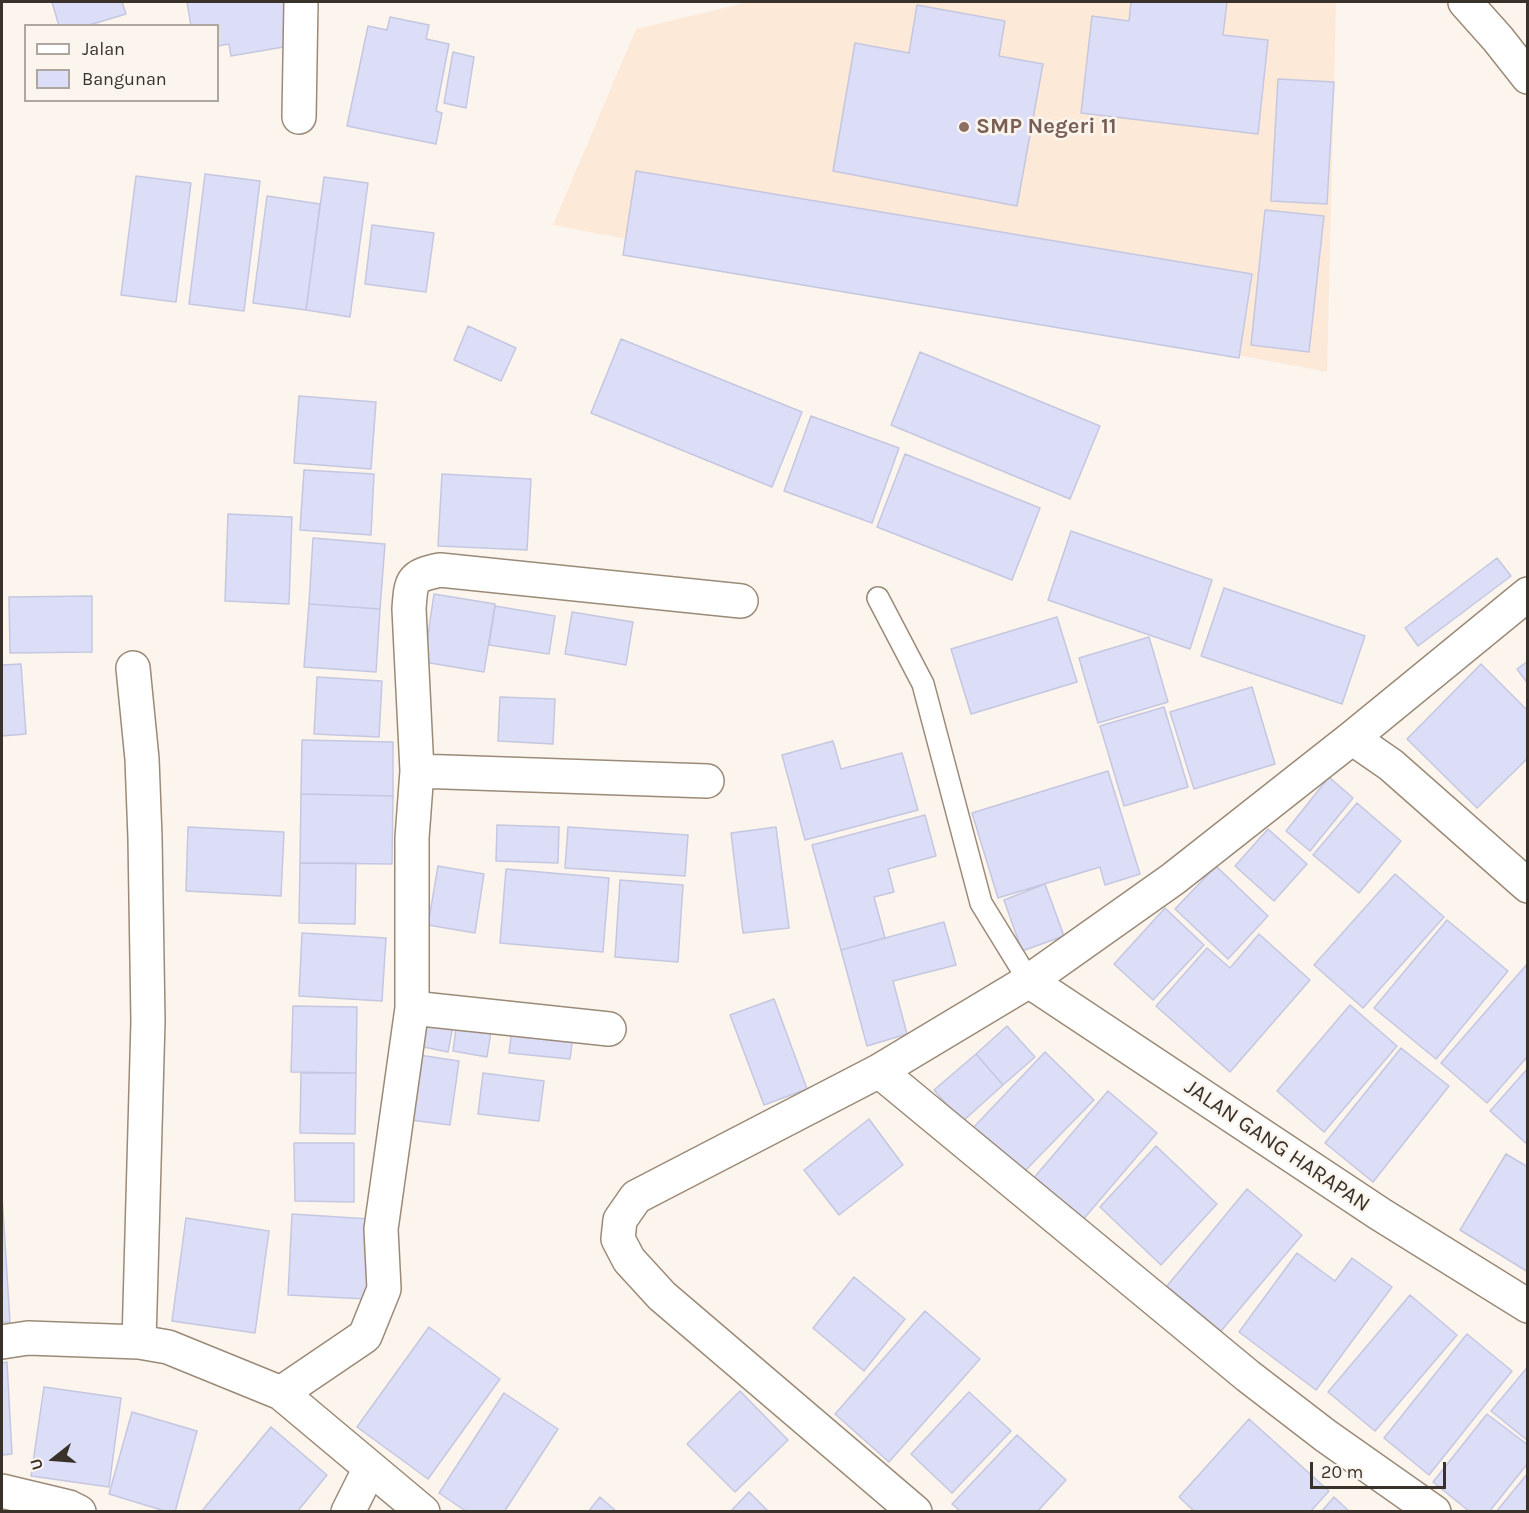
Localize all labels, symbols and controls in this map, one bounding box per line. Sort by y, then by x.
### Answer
legend [24,24,219,102]
text: Jalan [82,38,125,60]
text: Bangunan [82,68,167,90]
place label: SMP Negeri 11 [976,114,1117,140]
marker: SMP Negeri 11 [957,120,971,134]
street label: JALAN GANG HARAPAN [1179,1074,1375,1218]
north arrow [24,1429,84,1489]
scale bar [1313,1450,1450,1488]
text: U [26,1456,47,1472]
text: 20 m [1321,1461,1363,1483]

